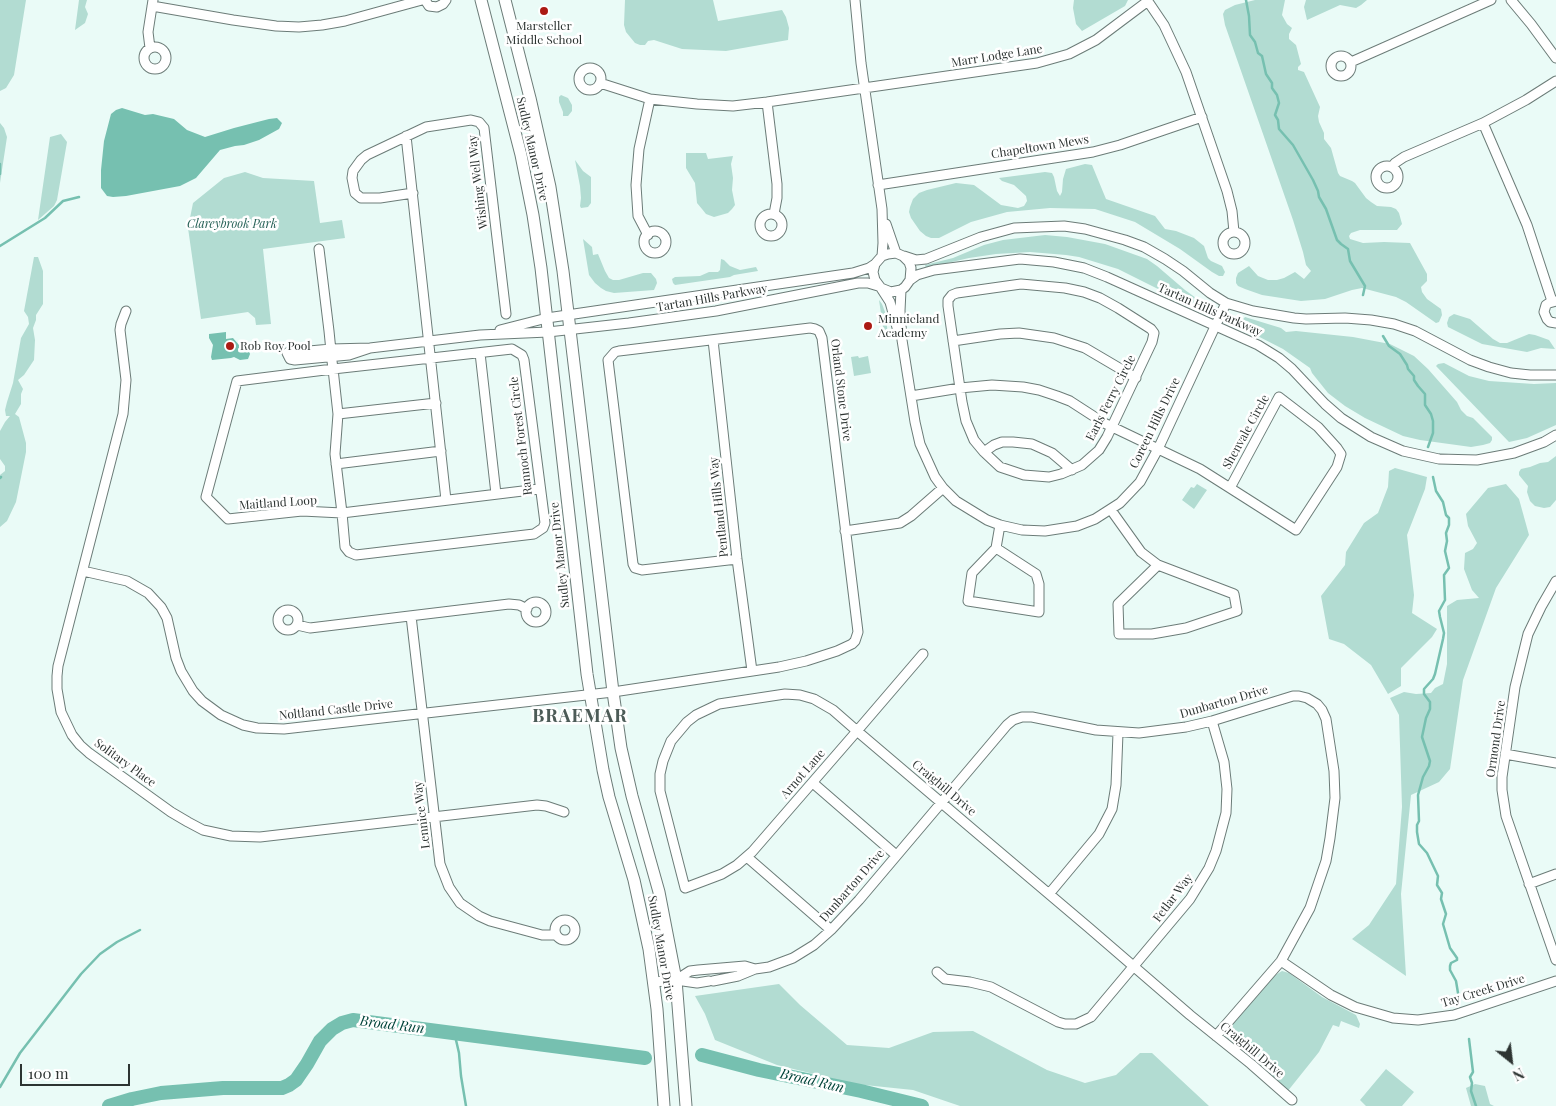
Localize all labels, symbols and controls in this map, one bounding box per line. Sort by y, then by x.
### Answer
marker: Marsteller Middle School [538,5,550,17]
place label: Marsteller Middle School [506,19,582,47]
street label: Marr Lodge Lane [950,42,1044,70]
street label: Sudley Manor Drive [513,95,551,203]
street label: Chapeltown Mews [990,132,1090,162]
street label: Wishing Well Way [465,134,491,230]
park label: Clareybrook Park [187,217,277,231]
street label: Tartan Hills Parkway [655,281,769,315]
street label: Tartan Hills Parkway [1156,281,1264,339]
place label: Minnieland Academy [878,312,939,340]
marker: Minnieland Academy [862,320,874,332]
street label: Orland Stone Drive [828,338,854,442]
place label: Rob Roy Pool [240,339,311,353]
marker: Rob Roy Pool [224,340,236,352]
street label: Earls Ferry Circle [1083,353,1139,443]
street label: Coreen Hills Drive [1127,375,1183,471]
street label: Rannoch Forest Circle [507,376,535,496]
street label: Shenvale Circle [1220,392,1272,472]
street label: Pentland Hills Way [707,456,731,558]
street label: Maitland Loop [239,493,317,513]
street label: Sudley Manor Drive [547,501,573,609]
street label: Dunbarton Drive [1178,683,1270,721]
street label: Noltland Castle Drive [278,697,394,723]
street label: Ormond Drive [1483,699,1509,779]
district label: BRAEMAR [531,705,629,727]
street label: Solitary Place [91,736,159,790]
street label: Arnot Lane [778,747,828,801]
street label: Craighill Drive [909,757,979,819]
street label: Lennice Way [411,780,433,850]
street label: Dunbarton Drive [817,847,887,925]
street label: Fetlar Way [1150,871,1196,925]
street label: Sudley Manor Drive [645,894,677,1002]
street label: Tay Creek Drive [1439,971,1527,1011]
water label: Broad Run [359,1013,425,1037]
street label: Craighill Drive [1217,1019,1287,1081]
north arrow [1486,1036,1536,1086]
scale bar [22,1054,132,1086]
text: 100 m [28,1063,69,1083]
text: N [1509,1064,1528,1085]
water label: Broad Run [778,1065,846,1097]

